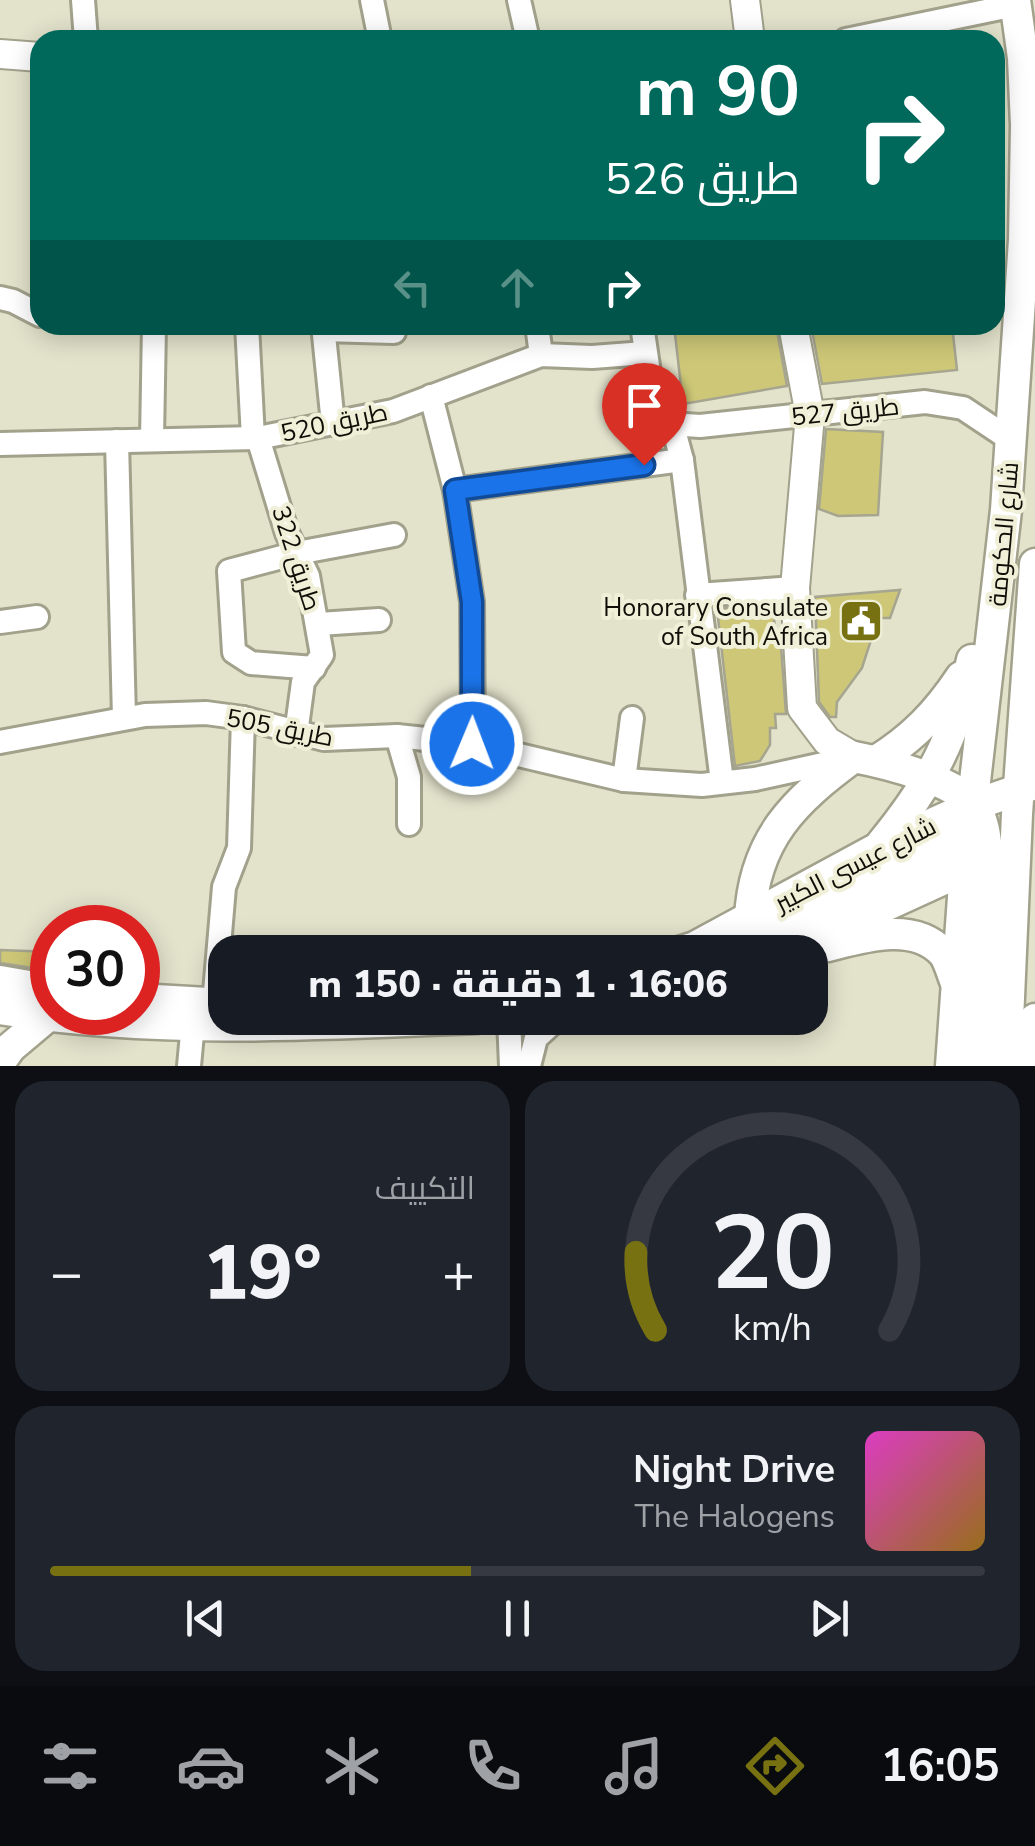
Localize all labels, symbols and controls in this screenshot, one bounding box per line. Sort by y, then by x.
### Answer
text: 90 m [636,44,800,140]
icon: right [835,70,965,200]
text: طريق 526 [605,149,800,210]
icon: left [385,260,440,315]
icon: ahead [490,260,545,315]
icon: right [595,260,650,315]
pin [602,363,687,466]
icon: arrive [617,378,672,433]
street label: طريق 527 [789,389,901,435]
street label: طريق 520 [278,395,391,451]
street label: شارع الحكومة [981,460,1027,608]
street label: طريق 322 [263,501,329,615]
place label: Honorary Consulate of South Africa [603,591,828,654]
public building icon: Honorary Consulate of South Africa [838,598,884,644]
position arrow [420,692,524,796]
street label: طريق 505 [223,701,336,755]
street label: شارع عيسى الكبير [767,810,942,921]
speed limit sign: 30 [30,905,160,1035]
text: 16:06 · 1 دقيقة · 150 m [308,959,728,1010]
text: التكييف [375,1167,475,1210]
text: 20 [710,1183,835,1325]
text: 19° [203,1222,322,1324]
text: − [50,1236,83,1311]
text: + [442,1236,475,1311]
text: km/h [733,1304,812,1353]
text: Night Drive [633,1444,835,1495]
text: The Halogens [635,1495,835,1538]
icon: previous [178,1591,233,1646]
icon: pause [490,1591,545,1646]
icon: next [802,1591,857,1646]
icon: filters [35,1731,105,1801]
icon: car [176,1731,246,1801]
icon: climate [317,1731,387,1801]
icon: phone [458,1731,528,1801]
icon: music [599,1731,669,1801]
icon: directions [740,1731,810,1801]
text: 16:05 [880,1736,1000,1797]

